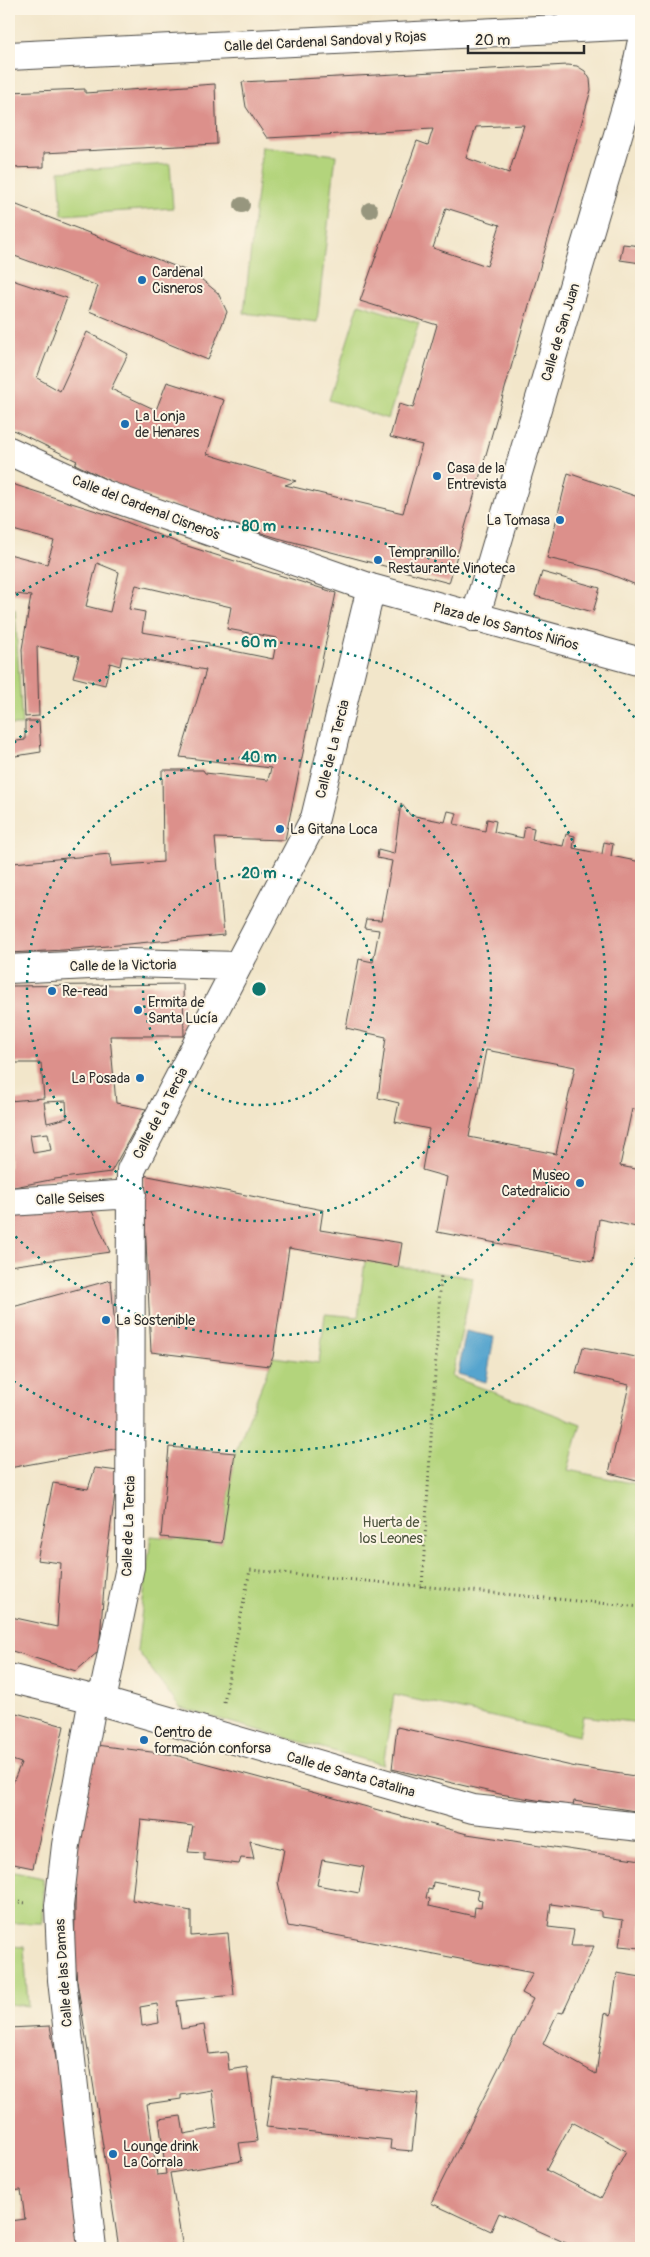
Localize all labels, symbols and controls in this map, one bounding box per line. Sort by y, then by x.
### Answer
scale bar [468,22,584,54]
street label: Calle del Cardenal Sandoval y Rojas [224,28,427,55]
text: 20 m [475,31,510,50]
place label: Cardenal Cisneros [152,264,203,297]
marker: Cardenal Cisneros [136,274,148,286]
street label: Calle de San Juan [537,281,583,383]
place label: La Lonja de Henares [135,408,200,441]
marker: La Lonja de Henares [119,418,131,430]
place label: Casa de la Entrevista [447,460,507,493]
marker: Casa de la Entrevista [431,470,443,482]
street label: Calle del Cardenal Cisneros [69,471,223,544]
place label: La Tomasa [487,512,550,529]
marker: La Tomasa [554,514,566,526]
text: 80 m [242,517,276,536]
place label: Tempranillo. Restaurante Vinoteca [388,544,515,577]
marker: Tempranillo. Restaurante Vinoteca [372,554,384,566]
street label: Plaza de los Santos Niños [431,599,581,654]
text: 60 m [241,633,277,652]
street label: Calle de La Tercia [312,698,353,800]
text: 40 m [241,748,277,767]
place label: La Gitana Loca [290,821,377,838]
marker: La Gitana Loca [274,823,286,835]
text: 20 m [241,864,277,883]
street label: Calle de la Victoria [70,956,177,975]
centre of rings [250,980,268,998]
place label: Re-read [62,983,108,1000]
marker: Re-read [46,985,58,997]
place label: Ermita de Santa Lucía [148,994,218,1027]
marker: Ermita de Santa Lucía [132,1004,144,1016]
street label: Calle de La Tercia [129,1065,192,1162]
place label: La Posada [71,1070,130,1087]
marker: La Posada [134,1072,146,1084]
place label: Museo Catedralicio [501,1167,570,1200]
marker: Museo Catedralicio [574,1177,586,1189]
street label: Calle Seises [35,1188,106,1209]
place label: La Sostenible [116,1312,195,1329]
marker: La Sostenible [100,1314,112,1326]
street label: Calle de La Tercia [118,1475,139,1577]
park label: Huerta de los Leones [359,1514,423,1547]
place label: Centro de formación conforsa [154,1724,271,1757]
marker: Centro de formación conforsa [138,1734,150,1746]
street label: Calle de Santa Catalina [285,1748,417,1801]
street label: Calle de las Damas [51,1918,76,2028]
place label: Lounge drink La Corrala [123,2138,198,2171]
marker: Lounge drink La Corrala [107,2148,119,2160]

